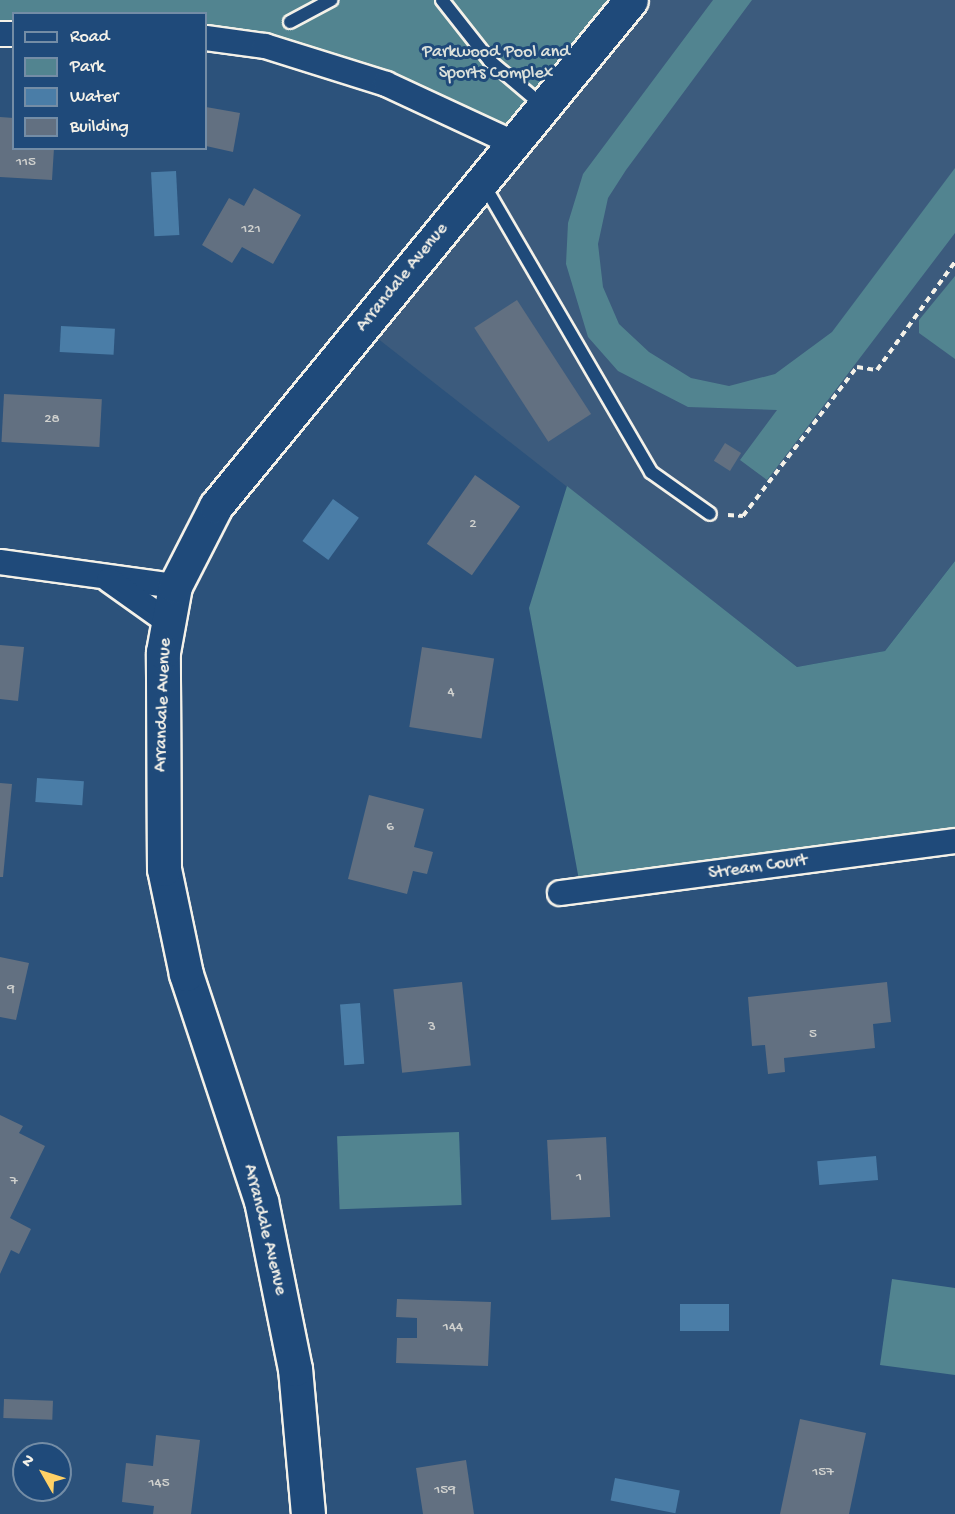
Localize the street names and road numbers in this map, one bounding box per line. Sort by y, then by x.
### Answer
street label: Arrandale Avenue [352,219,454,337]
street label: Arrandale Avenue [151,638,177,772]
street label: Stream Court [707,850,809,886]
street label: Arrandale Avenue [237,1162,291,1298]

